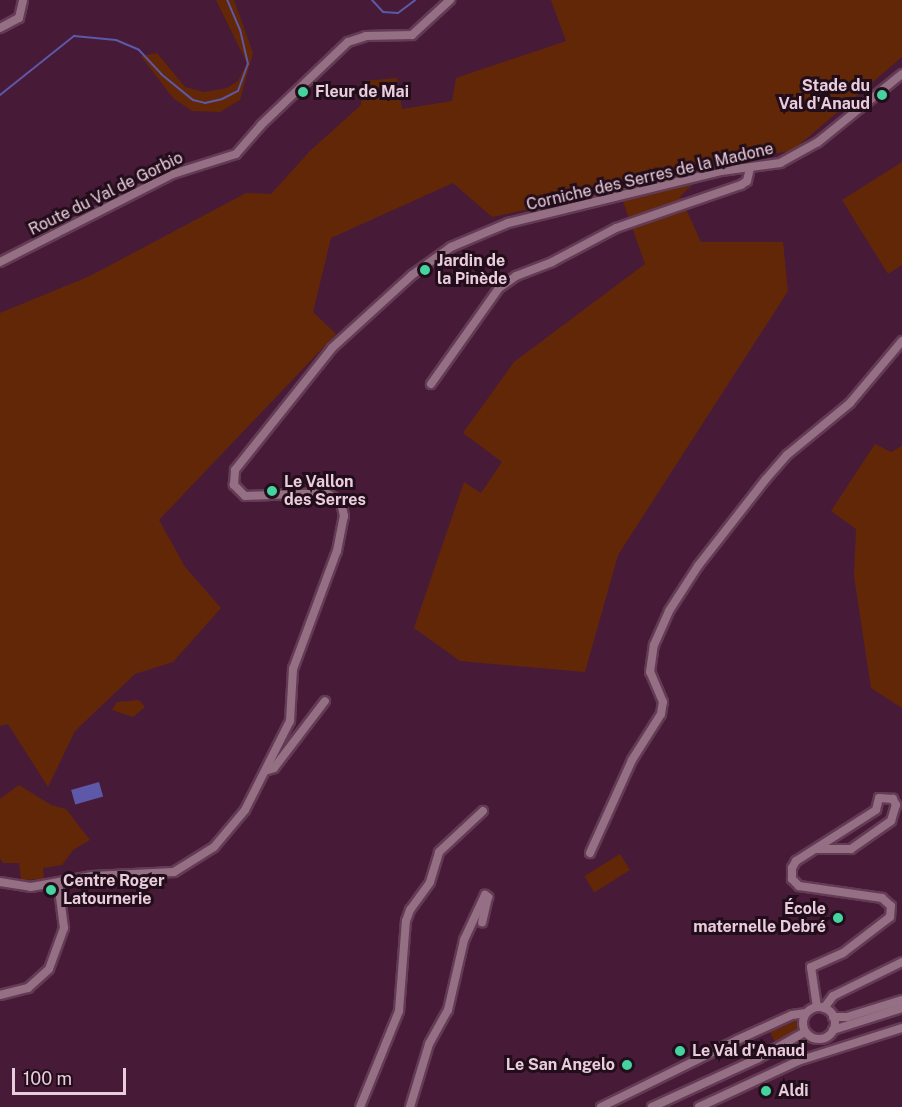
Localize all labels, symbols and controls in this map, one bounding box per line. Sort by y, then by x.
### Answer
place label: Stade du Val d'Anaud [778,76,870,114]
place label: Fleur de Mai [315,82,409,102]
marker: Fleur de Mai [296,85,310,99]
marker: Stade du Val d'Anaud [875,88,889,102]
street label: Corniche des Serres de la Madone [524,139,776,215]
street label: Route du Val de Gorbio [25,148,187,240]
place label: Jardin de la Pinède [437,251,507,289]
marker: Jardin de la Pinède [418,263,432,277]
place label: Le Vallon des Serres [284,472,366,510]
marker: Le Vallon des Serres [265,484,279,498]
place label: Centre Roger Latournerie [63,871,165,909]
marker: Centre Roger Latournerie [44,883,58,897]
place label: École maternelle Debré [693,899,826,937]
marker: École maternelle Debré [831,911,845,925]
place label: Le Val d'Anaud [692,1041,805,1061]
marker: Le Val d'Anaud [673,1044,687,1058]
place label: Le San Angelo [506,1055,615,1075]
scale bar [15,1056,129,1094]
marker: Le San Angelo [620,1058,634,1072]
text: 100 m [23,1068,72,1089]
place label: Aldi [778,1081,808,1101]
marker: Aldi [759,1084,773,1098]

